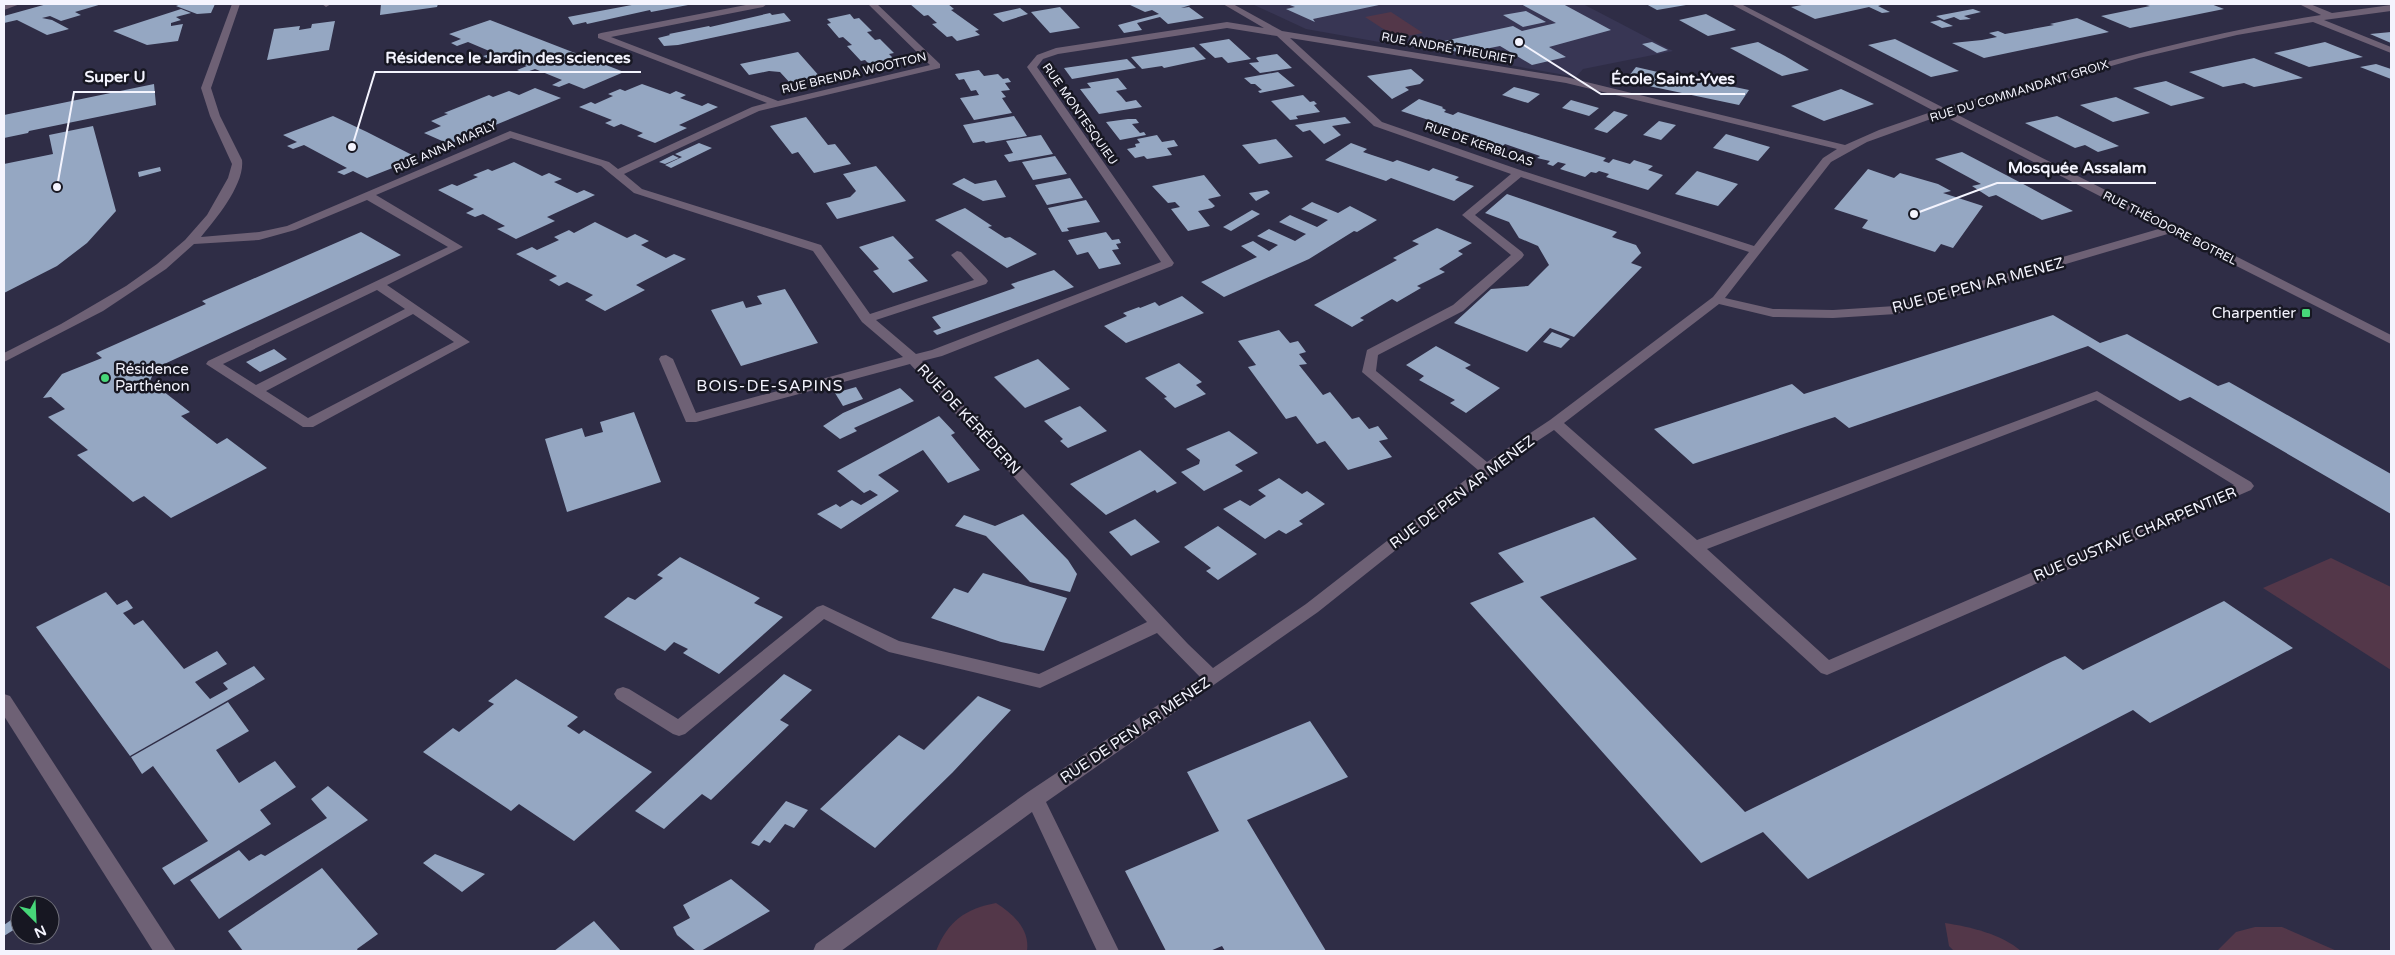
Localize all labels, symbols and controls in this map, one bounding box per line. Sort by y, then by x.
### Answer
street label: RUE ANDRÉ THEURIET [1380,29,1517,67]
callout: Résidence le Jardin des sciences [375,41,641,72]
text: Résidence le Jardin des sciences [385,48,631,68]
street label: RUE BRENDA WOOTTON [780,49,928,97]
street label: RUE DU COMMANDANT GROIX [1928,57,2110,125]
callout: Super U [74,61,155,92]
street label: RUE MONTESQUIEU [1040,61,1120,167]
callout: École Saint-Yves [1601,63,1745,94]
text: Super U [84,67,146,87]
text: École Saint-Yves [1611,69,1735,89]
street label: RUE ANNA MARLY [391,118,499,176]
street label: RUE DE KERBLOAS [1423,119,1535,169]
callout: Mosquée Assalam [1997,152,2156,183]
text: Mosquée Assalam [2008,158,2146,178]
street label: RUE THÉODORE BOTREL [2101,188,2239,268]
street label: RUE DE PEN AR MENEZ [1890,253,2066,317]
place label: Charpentier [2212,304,2296,322]
marker: Charpentier [2300,307,2312,319]
place label: Résidence Parthénon [115,360,190,395]
street label: RUE DE KÉRÉDERN [913,360,1025,478]
marker: Résidence Parthénon [99,372,111,384]
district label: BOIS-DE-SAPINS [696,376,844,396]
street label: RUE DE PEN AR MENEZ [1386,432,1538,552]
street label: RUE GUSTAVE CHARPENTIER [2031,483,2239,585]
street label: RUE DE PEN AR MENEZ [1057,673,1213,787]
north arrow [10,895,60,945]
text: N [31,921,49,941]

